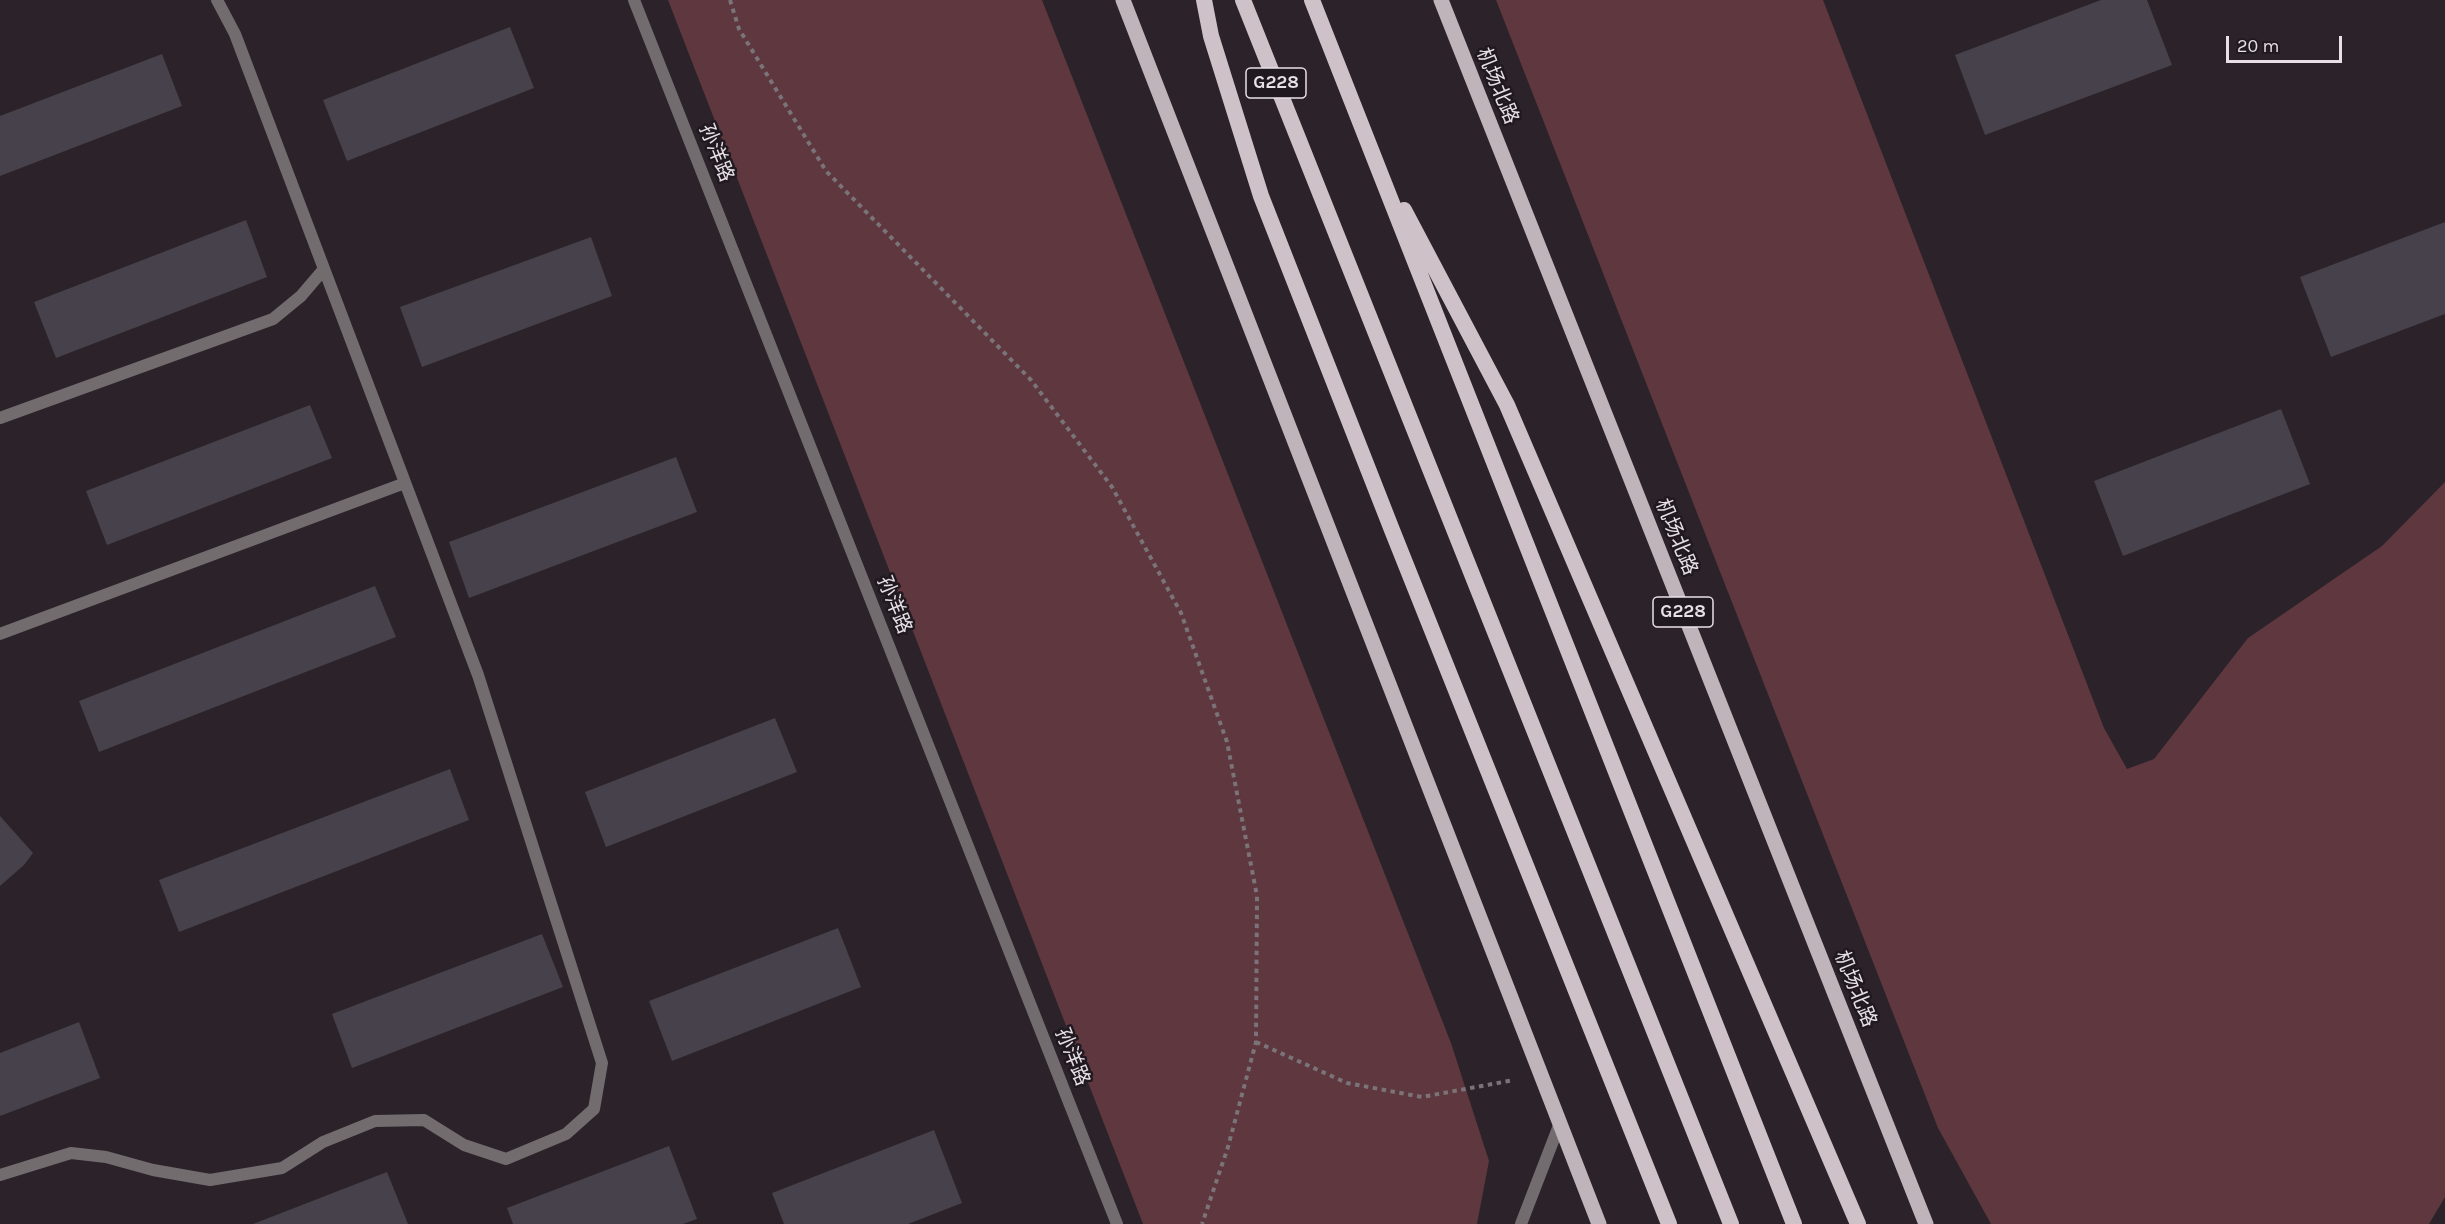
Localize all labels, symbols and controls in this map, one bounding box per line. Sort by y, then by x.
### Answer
scale bar [2229,24,2344,62]
text: 20 m [2237,35,2279,57]
street label: 机场北路 [1471,44,1523,128]
road number: G228 [1246,68,1306,98]
street label: 孙洋路 [694,121,738,185]
street label: 机场北路 [1650,495,1702,579]
street label: 孙洋路 [872,573,916,637]
road number: G228 [1653,597,1713,627]
street label: 机场北路 [1829,947,1881,1031]
street label: 孙洋路 [1050,1025,1094,1089]

